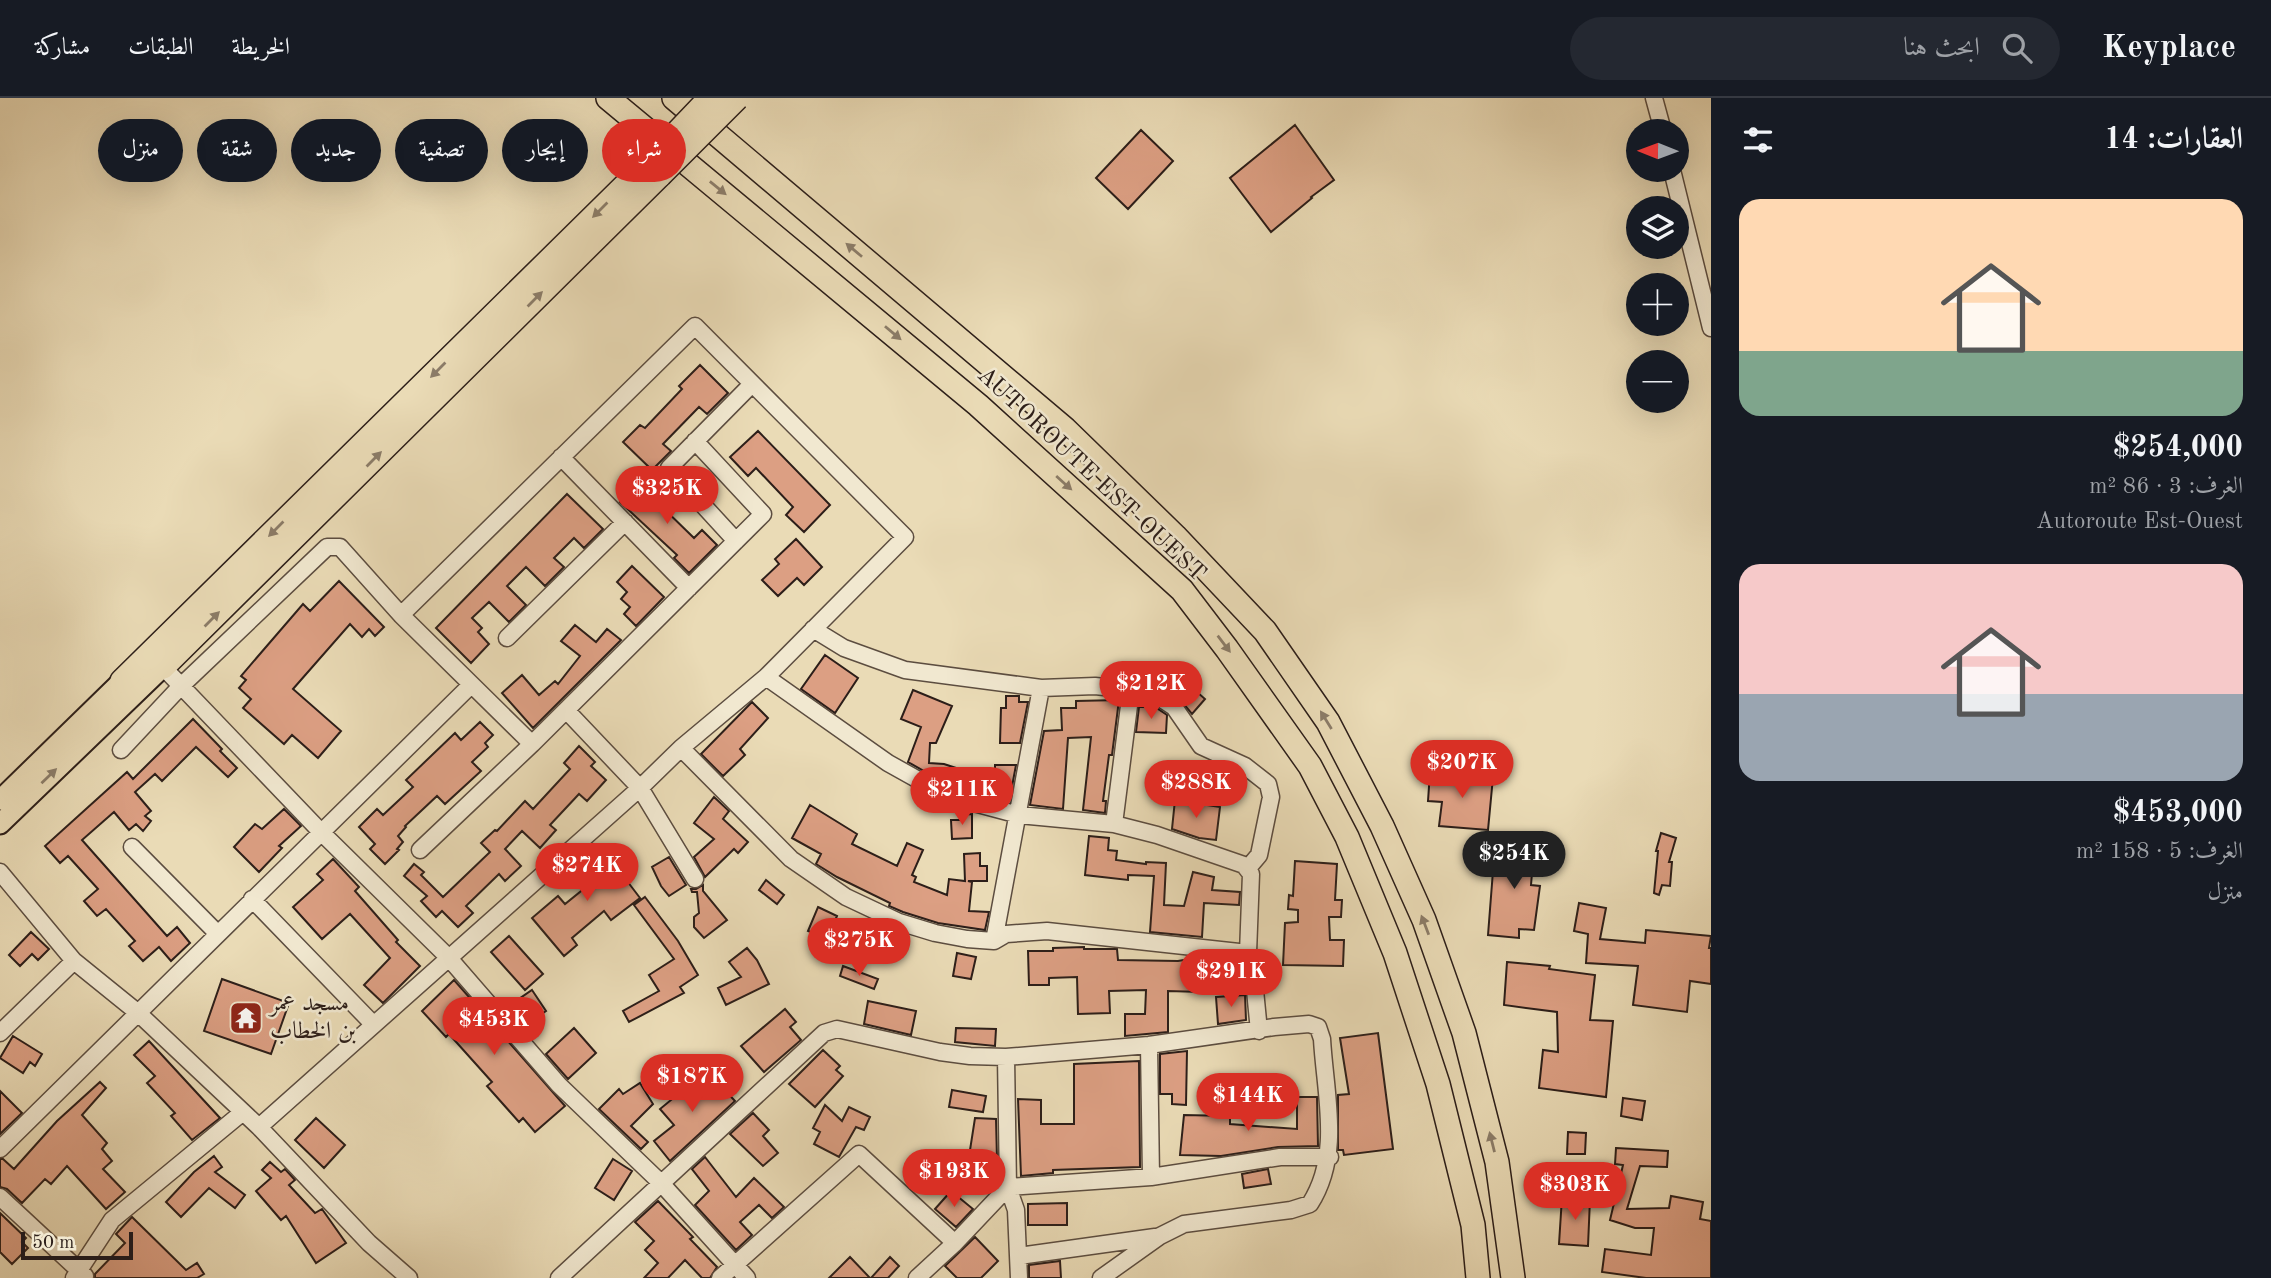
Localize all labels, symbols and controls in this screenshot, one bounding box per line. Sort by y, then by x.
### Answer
search box [1570,17,2060,80]
icon: search [1998,29,2036,67]
text: Keyplace [2102,32,2236,65]
text: ابحث هنا [1903,35,1980,61]
text: مشاركة [35,36,90,60]
text: الطبقات [128,36,194,60]
text: الخريطة [232,36,290,60]
chip: منزل [98,119,183,182]
chip: شقة [197,119,277,182]
chip: جديد [291,119,381,182]
chip: تصفية [395,119,488,182]
chip: إيجار [502,119,588,182]
chip: شراء [602,119,686,182]
north arrow [1626,119,1689,182]
map controls [1626,119,1689,413]
icon: filters [1739,121,1777,159]
text: العقارات: 14 [2104,125,2243,155]
one-way arrow [709,180,727,195]
button: layers [1626,196,1689,259]
one-way arrow [592,201,609,217]
one-way arrow [846,243,864,258]
icon: home [1928,245,2054,371]
button: + [1626,273,1689,336]
one-way arrow [527,290,544,307]
one-way arrow [884,325,902,341]
button: − [1626,350,1689,413]
one-way arrow [430,361,447,377]
street label: AUTOROUTE EST-OUEST [972,363,1210,587]
text: $254,000 [2113,433,2243,463]
one-way arrow [365,450,382,467]
pin: $325K [618,466,716,526]
one-way arrow [1055,475,1073,491]
text: الغرف: 3 · 86 m² [2089,475,2243,498]
text: $325K [631,477,703,500]
text: Autoroute Est-Ouest [2036,510,2243,533]
one-way arrow [268,521,285,537]
icon: home [1928,609,2054,735]
one-way arrow [203,610,220,627]
one-way arrow [1216,635,1230,653]
pin: $212K [1102,662,1200,721]
text: $212K [1115,672,1187,695]
one-way arrow [1320,710,1333,730]
pin: $207K [1413,740,1511,800]
text: $207K [1426,751,1498,774]
pin: $288K [1147,760,1245,820]
pin: $211K [913,768,1011,827]
one-way arrow [40,769,57,785]
text: $288K [1160,771,1232,794]
text: $211K [926,778,998,801]
text: $453,000 [2113,798,2243,828]
pin: $254K [1465,832,1563,891]
text: الغرف: 5 · 158 m² [2076,840,2243,863]
text: $254K [1478,842,1550,865]
pin: $274K [538,844,636,903]
text: $274K [551,854,623,877]
text: منزل [2208,881,2243,904]
one-way arrow [1420,914,1431,935]
pin: $275K [810,918,908,978]
text: $275K [823,929,895,952]
pin: $291K [1182,950,1280,1009]
text: $291K [1195,960,1267,983]
place label: مسجد عمر بن الخطاب [267,992,357,1045]
pin: $453K [445,998,543,1057]
temple icon: مسجد عمر بن الخطاب [227,999,265,1037]
text: $453K [458,1008,530,1031]
pin: $187K [643,1054,741,1114]
text: $187K [656,1065,728,1088]
pin: $144K [1199,1074,1297,1133]
text: $144K [1212,1084,1284,1107]
one-way arrow [1486,1131,1497,1153]
pin: $193K [905,1150,1003,1209]
text: $193K [918,1160,990,1183]
pin: $303K [1526,1162,1624,1222]
text: $303K [1539,1173,1611,1196]
scale bar [21,1229,133,1261]
text: 50 m [32,1234,74,1253]

